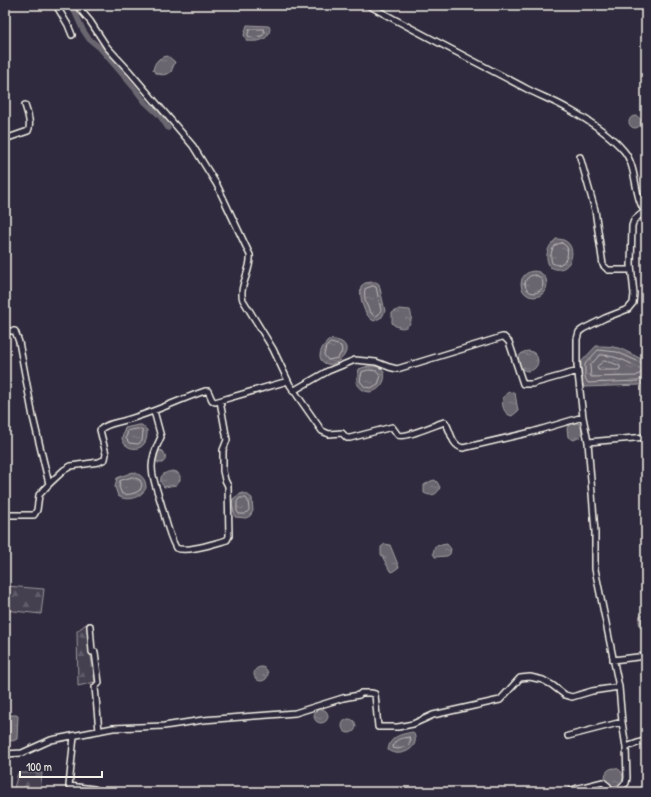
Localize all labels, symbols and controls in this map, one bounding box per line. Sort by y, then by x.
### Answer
scale bar [20,753,102,779]
text: 100 m [26,758,52,775]

